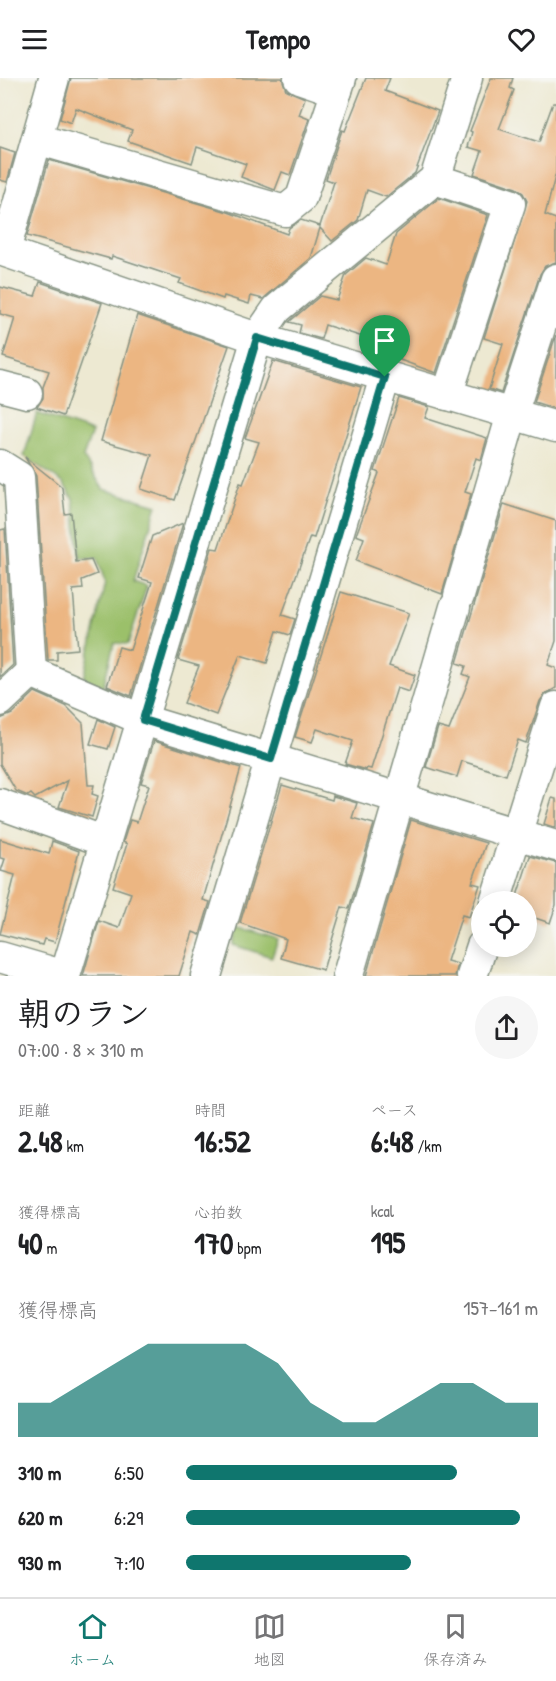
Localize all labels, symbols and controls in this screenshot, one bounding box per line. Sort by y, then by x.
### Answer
text: Tempo [246,21,310,57]
icon: menu [18,23,51,56]
icon: heart [505,23,538,56]
pin [359,315,410,377]
icon: arrive [368,324,401,357]
map controls [471,891,537,957]
button: locate [471,891,537,957]
text: 朝のラン [18,991,150,1035]
button: share [475,996,538,1059]
text: 07:00 · 8 × 310 m [18,1036,144,1063]
text: 距離 [18,1099,50,1121]
text: 時間 [194,1099,226,1121]
text: ペース [371,1099,418,1121]
text: 2.48 [18,1121,63,1161]
text: 16:52 [194,1121,251,1161]
text: 6:48 [371,1121,414,1161]
text: km [63,1135,84,1157]
text: /km [414,1135,442,1157]
text: kcal [371,1200,394,1222]
text: 獲得標高 [18,1201,82,1223]
text: 心拍数 [194,1201,242,1223]
text: 195 [371,1222,405,1262]
text: 40 [18,1223,43,1263]
text: 170 [194,1223,234,1263]
text: m [43,1237,57,1259]
text: bpm [234,1237,262,1259]
text: 157–161 m [463,1294,538,1321]
text: 獲得標高 [18,1296,98,1323]
text: 310 m [18,1459,61,1486]
text: 6:50 [114,1459,144,1486]
text: 620 m [18,1504,63,1531]
text: 6:29 [114,1504,143,1531]
text: 930 m [18,1549,61,1576]
text: 7:10 [114,1549,145,1576]
tab: ホーム [69,1610,116,1670]
tab: 地図 [253,1610,286,1670]
tab: 保存済み [423,1610,487,1670]

